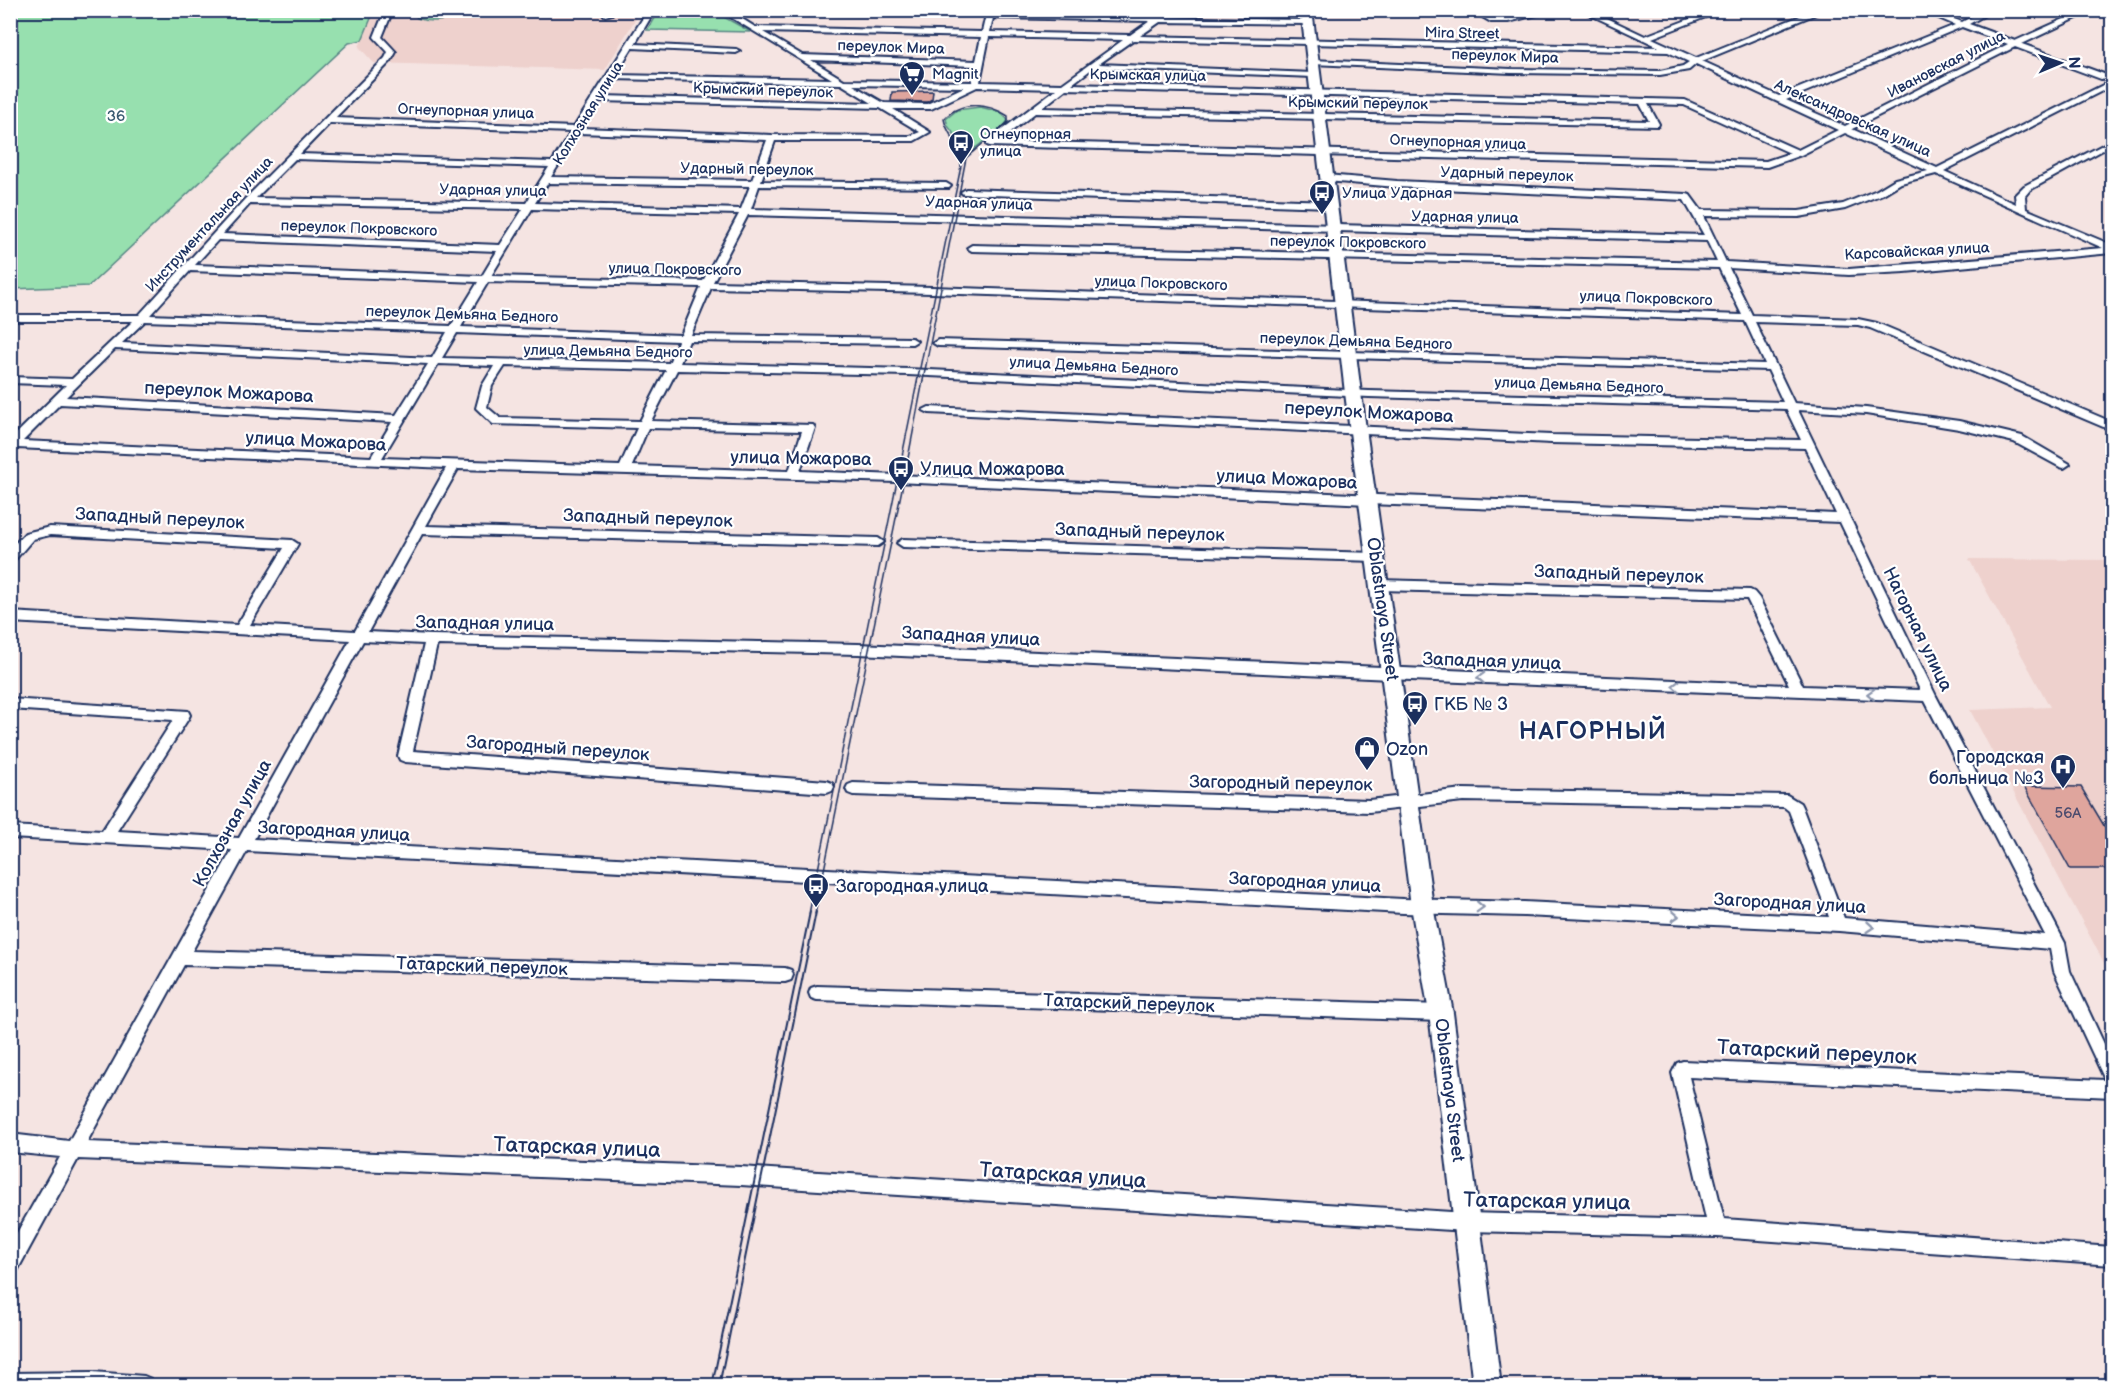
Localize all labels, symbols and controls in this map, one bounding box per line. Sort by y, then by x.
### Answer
street label: Mira Street [1424,23,1500,44]
street label: Ивановская улица [1884,26,2008,102]
north arrow [2030,33,2090,93]
street label: переулок Мира [837,36,945,59]
street label: переулок Мира [1451,45,1559,68]
text: N [2064,56,2083,69]
street label: Колхозная улица [549,58,628,169]
supermarket icon: Magnit [897,59,927,97]
place label: Magnit [932,65,979,84]
street label: Крымская улица [1090,65,1207,86]
street label: Александровская улица [1771,75,1934,162]
street label: Крымский переулок [693,79,833,102]
street label: Крымский переулок [1288,93,1428,114]
street label: Огнеупорная улица [397,100,535,123]
park label: 36 [107,107,125,126]
place label: Огнеупорная улица [980,125,1071,161]
bus stop icon: Огнеупорная улица [946,128,976,166]
street label: Огнеупорная улица [1389,131,1527,154]
street label: Инструментальная улица [141,152,277,296]
street label: Ударный переулок [680,159,814,180]
street label: Ударный переулок [1440,163,1574,186]
bus stop icon: Улица Ударная [1307,178,1337,216]
street label: Ударная улица [439,180,547,201]
place label: Улица Ударная [1342,184,1452,203]
street label: Ударная улица [925,192,1033,215]
street label: Ударная улица [1411,207,1519,228]
street label: переулок Покровского [280,216,438,241]
street label: переулок Покровского [1270,232,1427,253]
street label: Карсовайская улица [1844,238,1990,265]
street label: улица Покровского [608,259,742,280]
street label: улица Покровского [1094,272,1228,295]
street label: улица Покровского [1579,287,1713,310]
street label: переулок Демьяна Бедного [365,302,559,327]
street label: переулок Демьяна Бедного [1259,329,1453,354]
street label: улица Демьяна Бедного [523,341,693,362]
street label: улица Демьяна Бедного [1009,353,1179,380]
street label: улица Демьяна Бедного [1494,373,1664,398]
street label: переулок Можарова [144,378,315,407]
street label: переулок Можарова [1284,398,1455,427]
street label: улица Можарова [245,427,387,456]
street label: улица Можарова [730,447,872,470]
bus stop icon: Улица Можарова [886,454,916,492]
place label: Улица Можарова [920,459,1065,480]
street label: улица Можарова [1216,465,1358,494]
street label: Западный переулок [75,504,246,533]
street label: Западный переулок [563,505,734,532]
street label: Западный переулок [1055,519,1226,546]
street label: Oblastnaya Street [1362,536,1403,683]
street label: Западный переулок [1534,561,1705,588]
street label: Нагорная улица [1878,564,1957,695]
street label: Западная улица [415,612,555,635]
street label: Западная улица [901,622,1041,651]
street label: Западная улица [1422,649,1562,674]
one-way arrow [1477,672,1486,685]
one-way arrow [1672,680,1681,693]
one-way arrow [1866,688,1875,700]
bus stop icon: ГКБ № 3 [1400,689,1430,727]
place label: ГКБ № 3 [1434,694,1508,715]
district label: НАГОРНЫЙ [1519,715,1667,746]
street label: Загородный переулок [466,732,651,765]
shop icon: Ozon [1352,734,1382,772]
place label: Ozon [1386,739,1428,760]
place label: Городская больница №3 [1929,747,2044,789]
hospital icon: Городская больница №3 [2048,752,2078,790]
street label: Колхозная улица [189,756,276,891]
street label: Загородный переулок [1189,771,1373,796]
house number: 56А [2055,804,2082,823]
street label: Загородная улица [257,817,411,846]
street label: Загородная улица [1228,868,1382,897]
bus stop icon: Загородная улица [801,871,831,909]
place label: Загородная улица [836,876,989,897]
street label: Загородная улица [1713,889,1867,918]
one-way arrow [1476,901,1485,914]
one-way arrow [1671,910,1680,923]
one-way arrow [1865,920,1874,933]
street label: Татарский переулок [396,953,569,980]
street label: Татарский переулок [1043,990,1216,1017]
street label: Oblastnaya Street [1430,1017,1469,1164]
street label: Татарский переулок [1716,1035,1918,1070]
street label: Татарская улица [493,1132,662,1163]
street label: Татарская улица [979,1157,1148,1194]
street label: Татарская улица [1463,1188,1631,1215]

